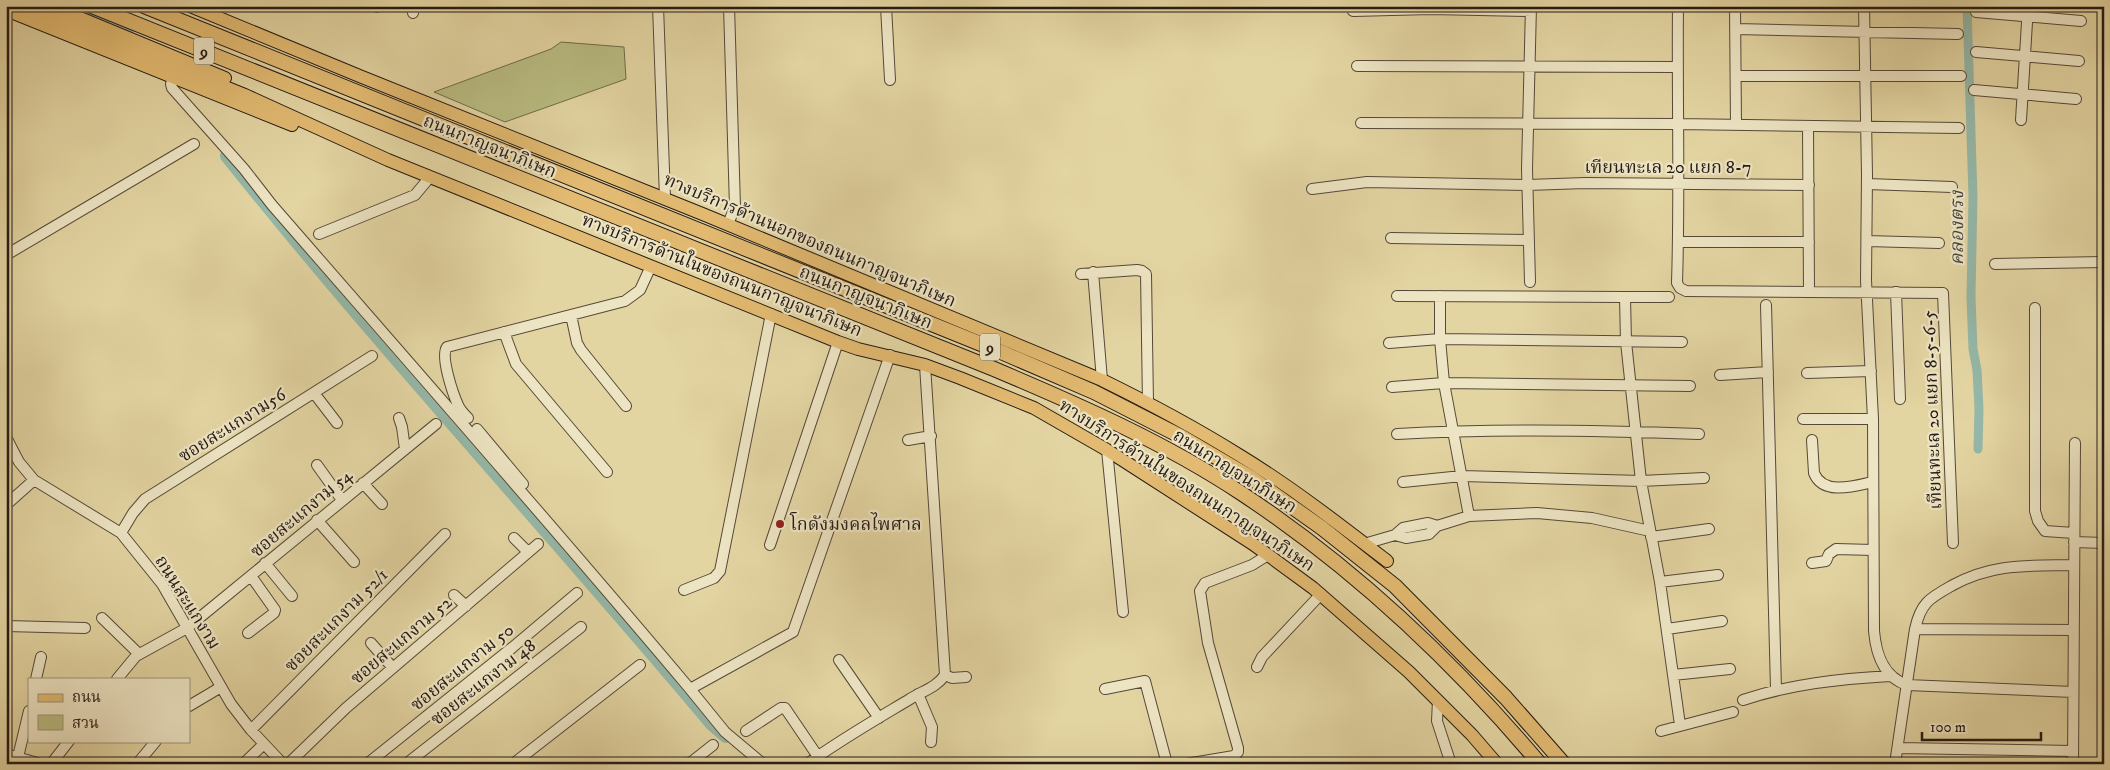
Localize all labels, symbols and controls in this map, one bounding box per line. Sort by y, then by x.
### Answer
road number: 9 [194,37,214,64]
street label: ถนนกาญจนาภิเษก [420,110,559,184]
street label: เทียนทะเล 20 แยก 8-7 [1584,157,1752,179]
street label: ทางบริการด้านนอกของถนนกาญจนาภิเษก [661,168,959,312]
water label: คลองตรง [1946,189,1969,266]
street label: ทางบริการด้านในของถนนกาญจนาภิเษก [578,208,866,342]
street label: ถนนกาญจนาภิเษก [796,260,936,334]
street label: เทียนทะเล 20 แยก 8-5-6-5 [1919,310,1947,510]
road number: 9 [980,334,1000,361]
street label: ซอยสะแกงาม56 [175,384,291,468]
street label: ทางบริการด้านในของถนนกาญจนาภิเษก [1054,393,1320,577]
street label: ถนนกาญจนาภิเษก [1169,425,1300,519]
street label: ซอยสะแกงาม 54 [246,464,358,563]
place label: โกดังมงคลไพศาล [789,511,922,536]
marker: โกดังมงคลไพศาล [774,518,786,530]
street label: ถนนสะแกงาม [150,551,225,654]
street label: ซอยสะแกงาม 52/1 [280,564,393,677]
street label: ซอยสะแกงาม 52 [346,592,457,690]
street label: ซอยสะแกงาม 50 [406,619,519,716]
street label: ซอยสะแกงาม 48 [427,635,541,731]
legend [28,678,190,742]
text: ถนน [72,688,101,707]
scale bar [1922,710,2041,742]
text: สวน [72,714,99,733]
text: 100 m [1930,718,1966,737]

